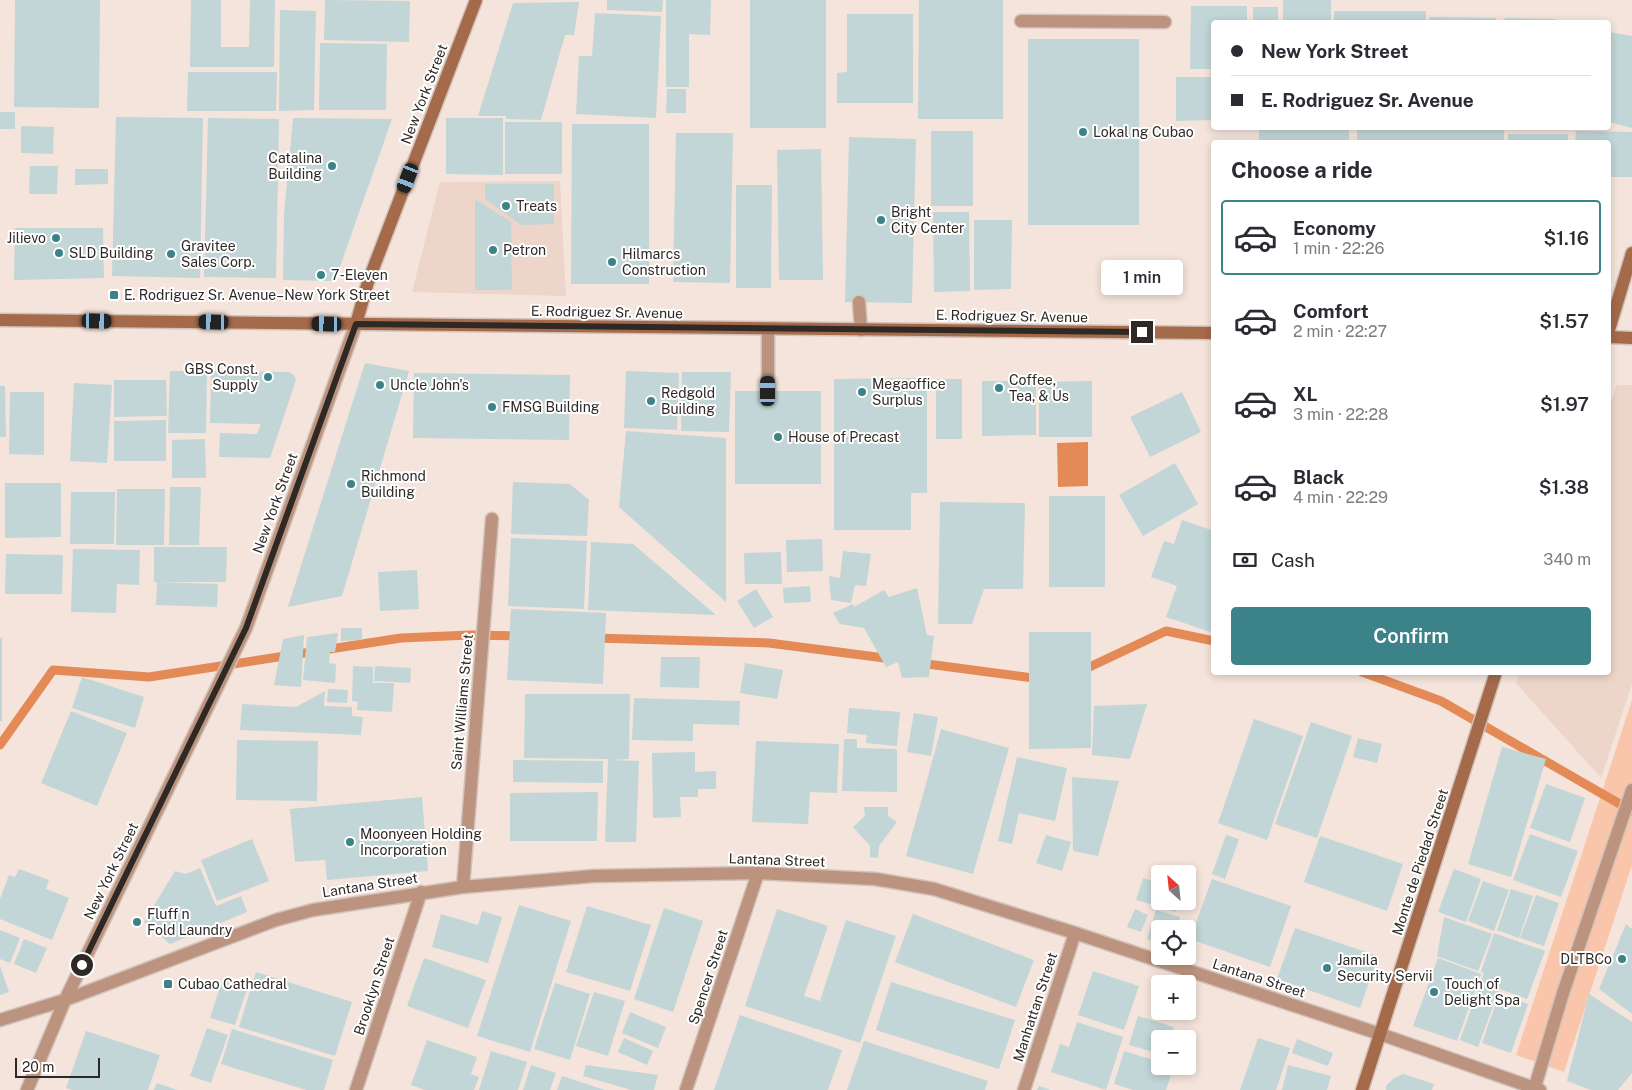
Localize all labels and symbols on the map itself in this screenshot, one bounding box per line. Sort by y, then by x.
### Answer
street label: New York Street [398,42,450,146]
place label: Lokal ng Cubao [1093,124,1194,140]
marker: Lokal ng Cubao [1077,126,1089,138]
place label: Catalina Building [268,150,322,182]
marker: Catalina Building [326,160,338,172]
car [395,161,420,195]
place label: Treats [516,198,557,214]
marker: Treats [500,200,512,212]
place label: Bright City Center [891,204,964,236]
marker: Bright City Center [875,214,887,226]
place label: Jilievo [7,230,46,246]
marker: Jilievo [50,232,62,244]
place label: Gravitee Sales Corp. [181,238,255,270]
place label: Petron [503,242,546,258]
marker: Petron [487,244,499,256]
place label: SLD Building [69,245,154,261]
place label: Hilmarcs Construction [622,246,706,278]
marker: SLD Building [53,247,65,259]
marker: Gravitee Sales Corp. [165,248,177,260]
marker: Hilmarcs Construction [606,256,618,268]
callout: 1 min [1101,260,1183,294]
place label: 7-Eleven [331,267,388,283]
marker: 7-Eleven [315,269,327,281]
place label: E. Rodriguez Sr. Avenue–New York Street [124,287,390,303]
marker: E. Rodriguez Sr. Avenue–New York Street [108,289,120,301]
street label: E. Rodriguez Sr. Avenue [531,303,683,321]
street label: E. Rodriguez Sr. Avenue [936,307,1088,325]
car [81,313,112,329]
car [198,314,229,330]
car [311,316,342,332]
route end [1131,321,1153,343]
place label: GBS Const. Supply [184,361,258,393]
marker: GBS Const. Supply [262,371,274,383]
place label: Coffee, Tea, & Us [1009,372,1069,404]
car [760,376,775,406]
place label: Megaoffice Surplus [872,376,946,408]
place label: Uncle John's [390,377,469,393]
marker: Uncle John's [374,379,386,391]
marker: Coffee, Tea, & Us [993,382,1005,394]
place label: Redgold Building [661,385,715,417]
marker: Megaoffice Surplus [856,386,868,398]
marker: Redgold Building [645,395,657,407]
place label: FMSG Building [502,399,600,415]
marker: FMSG Building [486,401,498,413]
place label: House of Precast [788,429,899,445]
marker: House of Precast [772,431,784,443]
street label: New York Street [249,451,301,555]
place label: Richmond Building [361,468,426,500]
marker: Richmond Building [345,478,357,490]
street label: Saint Williams Street [448,633,476,771]
street label: Monte de Piedad Street [1389,787,1451,937]
street label: New York Street [81,820,141,922]
place label: Moonyeen Holding Incorporation [360,826,482,858]
marker: Moonyeen Holding Incorporation [344,836,356,848]
street label: Lantana Street [728,850,826,870]
north arrow [1151,865,1196,910]
street label: Lantana Street [321,870,419,900]
place label: Fluff n Fold Laundry [147,906,233,938]
marker: Fluff n Fold Laundry [131,916,143,928]
street label: Spencer Street [685,927,731,1027]
street label: Brooklyn Street [351,935,397,1037]
street label: Manhattan Street [1010,950,1060,1064]
place label: DLTBCo [1560,951,1612,967]
place label: Jamila Security Servii [1337,952,1432,984]
marker: DLTBCo [1616,953,1628,965]
route start [71,954,93,976]
street label: Lantana Street [1211,955,1307,1001]
marker: Jamila Security Servii [1321,962,1333,974]
place label: Cubao Cathedral [178,976,287,992]
place label: Touch of Delight Spa [1444,976,1520,1008]
marker: Cubao Cathedral [162,978,174,990]
marker: Touch of Delight Spa [1428,986,1440,998]
scale bar [15,1055,100,1078]

